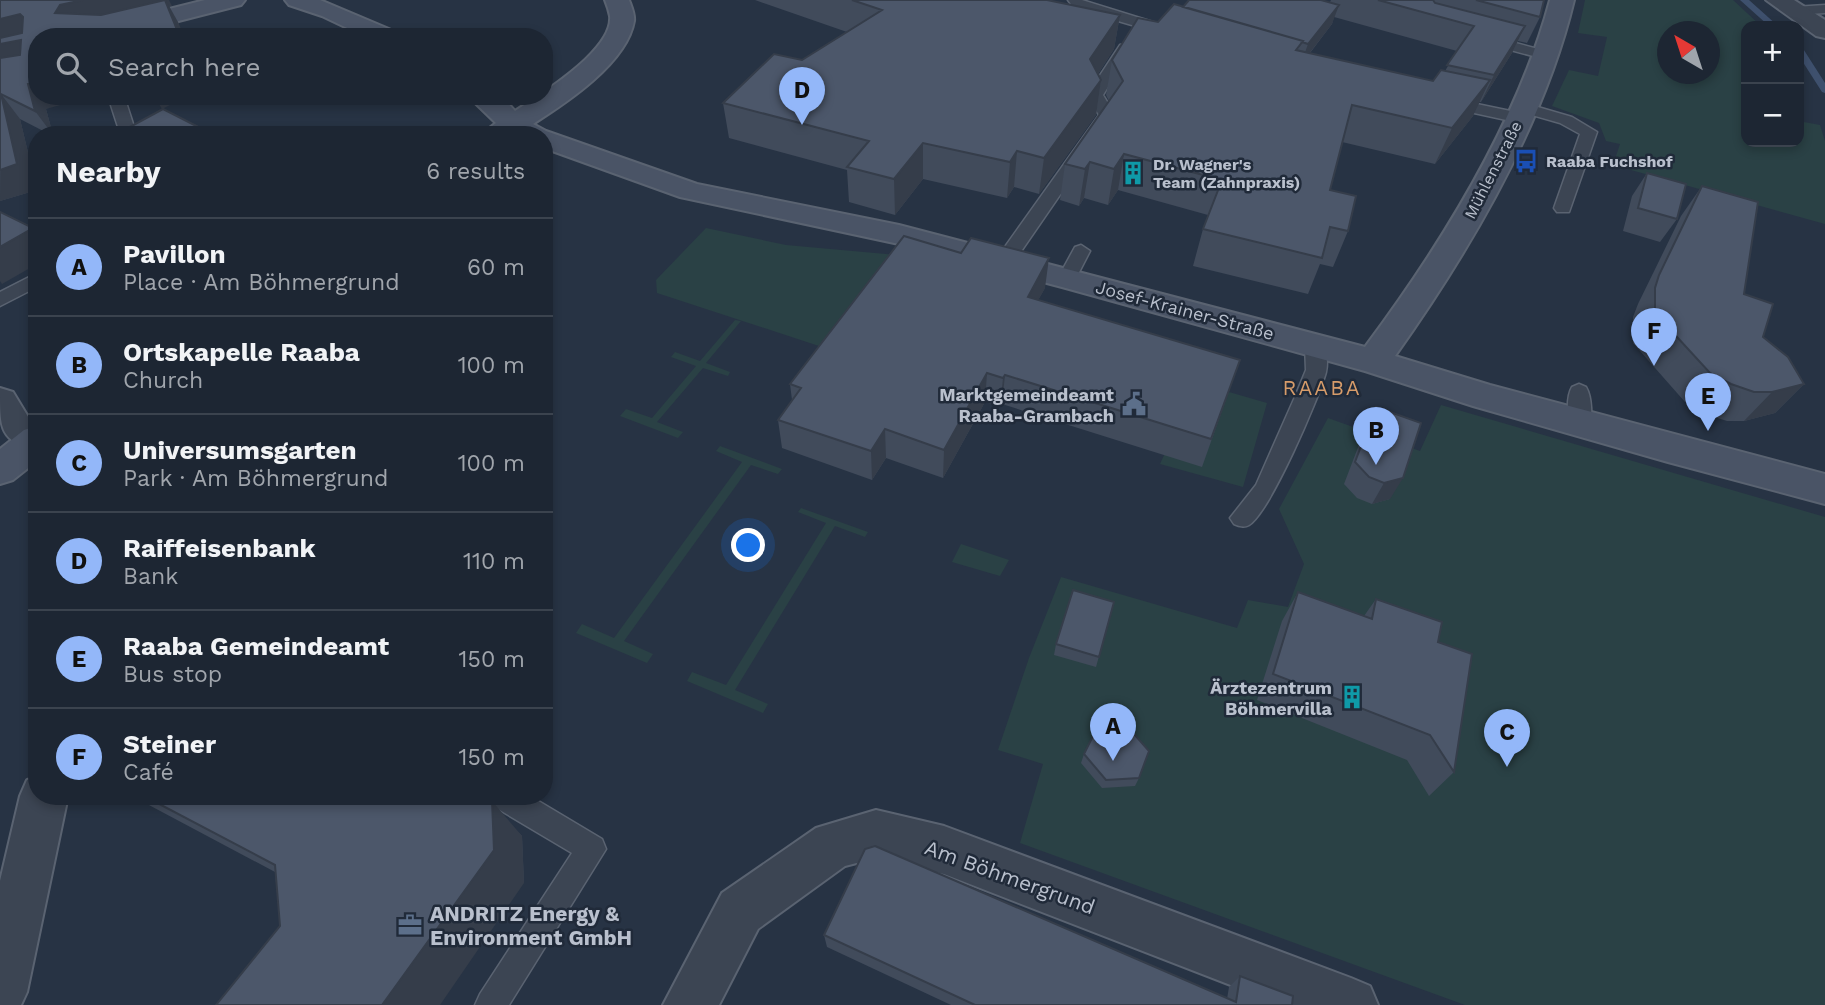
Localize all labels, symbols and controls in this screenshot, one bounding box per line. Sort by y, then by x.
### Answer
north arrow [1657,21,1720,84]
map controls [1741,21,1804,147]
button: + [1741,21,1804,84]
search box [28,28,553,105]
icon: search [52,48,90,86]
text: Search here [108,52,260,82]
pin: D [779,67,825,125]
button: − [1741,84,1804,147]
street label: Mühlenstraße [1460,118,1526,222]
bus stop icon: Raaba Fuchshof [1512,147,1540,175]
place label: Raaba Fuchshof [1546,152,1673,171]
text: Nearby [56,154,161,189]
place label: Dr. Wagner's Team (Zahnpraxis) [1153,155,1300,192]
text: 6 results [426,158,525,185]
building icon: Dr. Wagner's Team (Zahnpraxis) [1119,159,1147,187]
text: Pavillon [123,239,226,269]
text: A [71,254,87,281]
text: 60 m [467,254,525,281]
text: Place · Am Böhmergrund [123,269,400,296]
street label: Josef-Krainer-Straße [1094,276,1276,344]
pin: F [1631,308,1677,366]
text: Ortskapelle Raaba [123,337,360,367]
text: B [71,352,87,379]
text: 100 m [458,352,525,379]
text: Church [123,367,203,394]
pin: E [1685,373,1731,431]
district label: RAABA [1282,375,1362,400]
place label: Marktgemeindeamt Raaba-Grambach [939,384,1114,426]
public building icon: Marktgemeindeamt Raaba-Grambach [1120,390,1148,418]
pin: B [1353,407,1399,465]
text: Universumsgarten [123,435,357,465]
text: C [71,450,87,477]
text: 100 m [458,450,525,477]
text: Park · Am Böhmergrund [123,465,388,492]
your location [731,528,765,562]
text: Raiffeisenbank [123,533,316,563]
text: D [71,548,87,575]
text: 110 m [463,548,525,575]
text: Bank [123,563,178,590]
text: Raaba Gemeindeamt [123,631,389,661]
text: E [72,646,86,673]
text: 150 m [459,646,525,673]
text: Bus stop [123,661,222,688]
place label: Ärztezentrum Böhmervilla [1210,677,1333,719]
building icon: Ärztezentrum Böhmervilla [1338,683,1366,711]
pin: A [1090,703,1136,761]
pin: C [1484,709,1530,767]
text: Steiner [123,729,216,759]
text: F [72,744,86,771]
text: 150 m [459,744,525,771]
text: Café [123,759,174,786]
street label: Am Böhmergrund [921,835,1099,919]
place label: ANDRITZ Energy & Environment GmbH [430,901,632,950]
office icon: ANDRITZ Energy & Environment GmbH [396,911,424,939]

